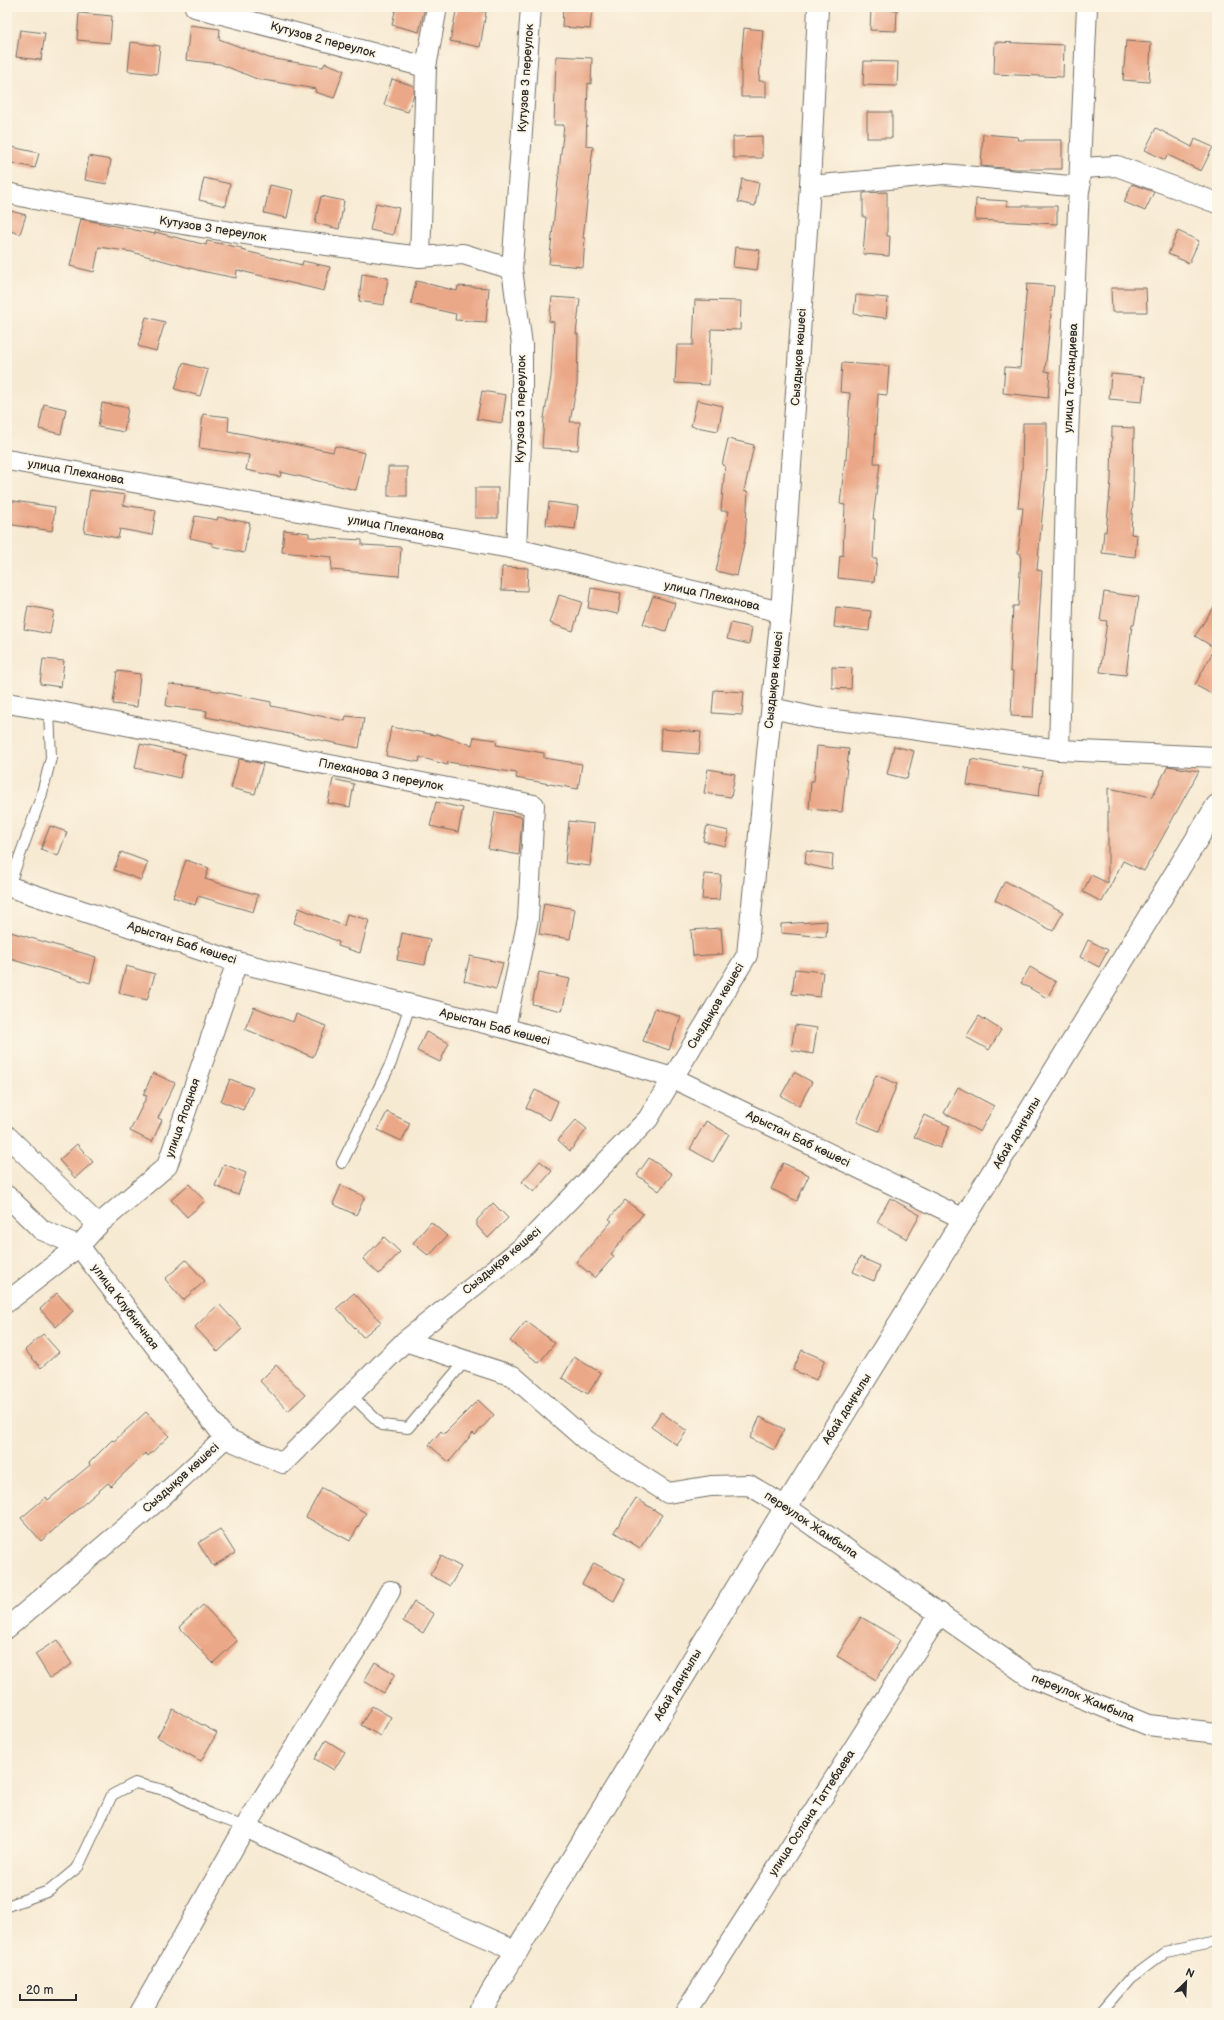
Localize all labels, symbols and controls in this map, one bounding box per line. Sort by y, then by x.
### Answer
street label: Кутузов 2 переулок [269,19,378,61]
street label: Кутузов 3 переулок [515,23,537,133]
street label: Кутузов 3 переулок [158,213,268,245]
street label: Сыздықов көшесі [788,308,810,406]
street label: улица Тастандиева [1061,323,1081,433]
street label: Кутузов 3 переулок [513,354,529,463]
street label: улица Плеханова [27,456,125,488]
street label: улица Плеханова [347,512,445,544]
street label: улица Плеханова [663,578,761,614]
street label: Сыздықов көшесі [761,631,787,729]
street label: Плеханова 3 переулок [317,755,445,795]
street label: Арыстан Баб көшесі [125,918,239,968]
street label: Сыздықов көшесі [684,960,748,1052]
street label: Арыстан Баб көшесі [437,1005,552,1049]
street label: улица Ягодная [162,1076,204,1160]
street label: Абай даңғылы [989,1095,1044,1172]
street label: Арыстан Баб көшесі [743,1107,853,1171]
street label: Сыздықов көшесі [460,1224,544,1298]
street label: улица Клубничная [88,1261,162,1353]
street label: Абай даңғылы [819,1371,875,1448]
street label: Сыздықов көшесі [140,1440,222,1516]
street label: переулок Жамбыла [761,1488,861,1562]
street label: Абай даңғылы [650,1647,705,1724]
street label: переулок Жамбыла [1029,1670,1137,1726]
street label: улица Ослана Таттебаева [766,1747,858,1879]
north arrow [1166,1962,1206,2002]
text: N [1183,1966,1196,1981]
scale bar [20,1976,76,2002]
text: 20 m [26,1983,53,1998]

